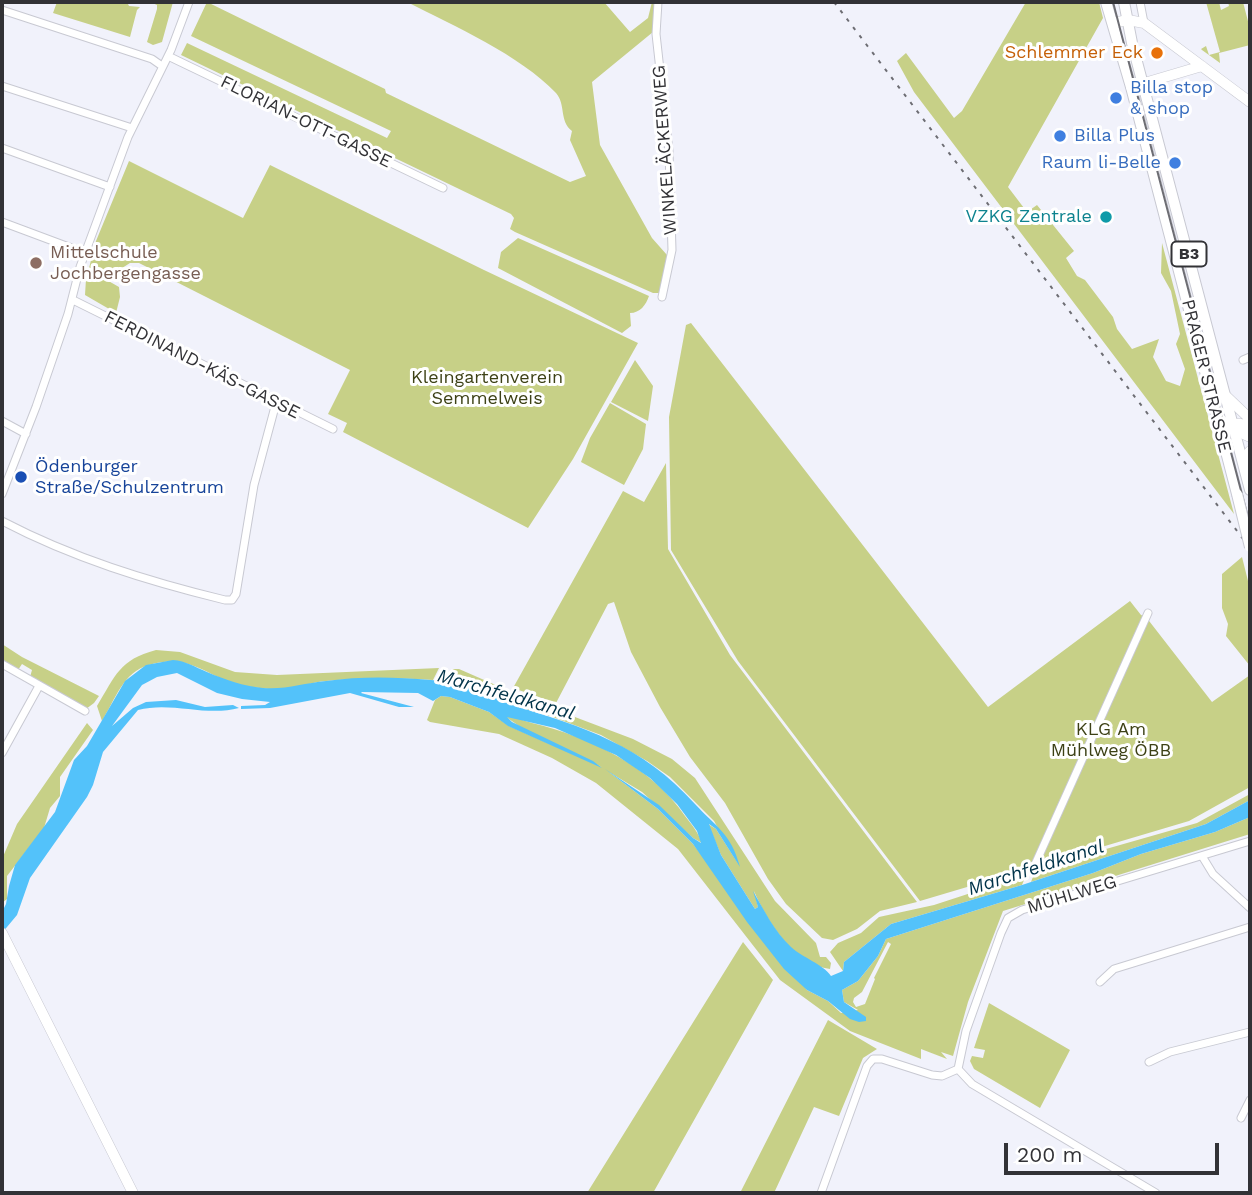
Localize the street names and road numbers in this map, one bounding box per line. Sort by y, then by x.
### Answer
street label: WINKELÄCKERWEG [648,64,682,236]
street label: FLORIAN-OTT-GASSE [217,71,395,173]
road number: B3 [1172,242,1206,266]
street label: PRAGER STRASSE [1177,297,1235,455]
street label: FERDINAND-KÄS-GASSE [101,306,303,424]
street label: MÜHLWEG [1025,871,1119,919]

